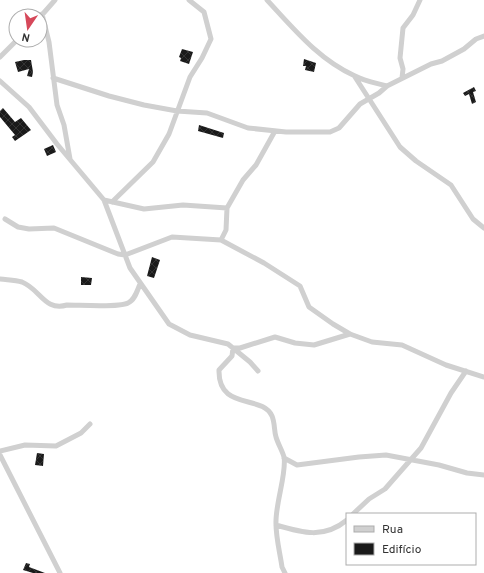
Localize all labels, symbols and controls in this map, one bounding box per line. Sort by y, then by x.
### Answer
north arrow [8,8,48,48]
text: N [21,29,31,44]
legend [346,513,476,565]
text: Rua [382,522,403,538]
text: Edifício [382,542,422,558]

